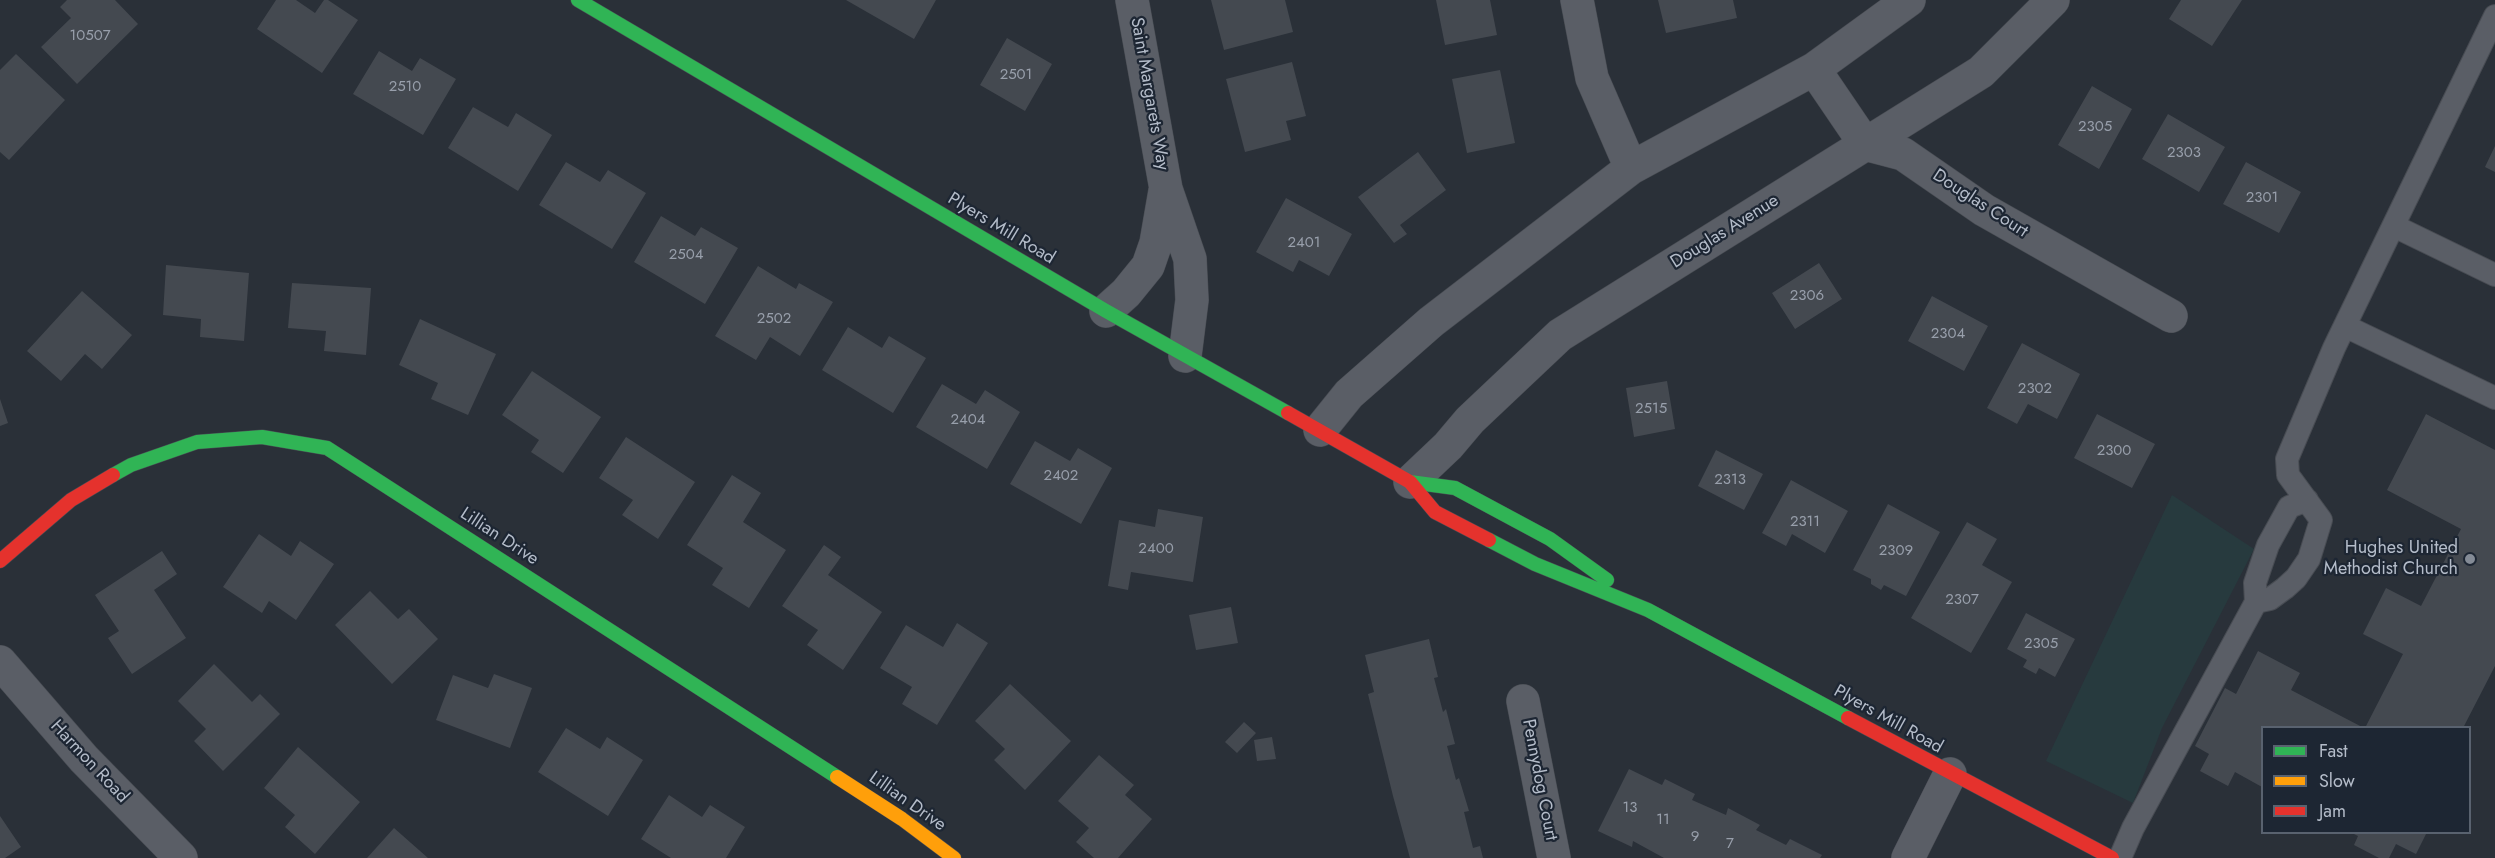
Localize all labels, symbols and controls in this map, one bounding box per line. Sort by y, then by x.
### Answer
street label: Saint Margarets Way [1125,16,1173,172]
house number: 10507 [69,27,111,45]
house number: 2501 [1000,66,1032,84]
house number: 2510 [389,78,421,96]
house number: 2305 [2078,118,2112,136]
house number: 2303 [2167,144,2201,162]
street label: Douglas Court [1928,165,2032,243]
street label: Plyers Mill Road [943,188,1059,270]
house number: 2301 [2246,189,2278,207]
street label: Douglas Avenue [1667,190,1783,274]
house number: 2401 [1287,234,1321,252]
house number: 2504 [669,246,703,264]
house number: 2306 [1790,287,1824,305]
house number: 2502 [757,310,791,328]
house number: 2304 [1931,325,1965,343]
house number: 2302 [2018,380,2052,398]
house number: 2515 [1635,400,1667,418]
house number: 2404 [950,411,986,429]
house number: 2300 [2097,442,2131,460]
house number: 2402 [1044,467,1078,485]
house number: 2313 [1714,471,1746,489]
street label: Lillian Drive [456,504,542,570]
house number: 2311 [1790,513,1820,531]
place label: Hughes United Methodist Church [2323,538,2458,580]
house number: 2400 [1138,540,1174,558]
house number: 2309 [1879,542,1913,560]
marker: Hughes United Methodist Church [2463,552,2477,566]
house number: 2307 [1945,591,1979,609]
house number: 2305 [2024,635,2058,653]
street label: Plyers Mill Road [1830,681,1946,759]
street label: Harmon Road [45,716,133,808]
street label: Pennydog Court [1517,717,1561,843]
legend [2261,726,2471,834]
text: Fast [2319,738,2348,764]
street label: Lillian Drive [864,768,950,836]
text: Slow [2319,768,2355,794]
text: Jam [2319,798,2346,824]
house number: 13 [1623,799,1637,817]
house number: 11 [1656,811,1670,829]
house number: 9 [1691,828,1699,846]
house number: 7 [1726,835,1734,853]

